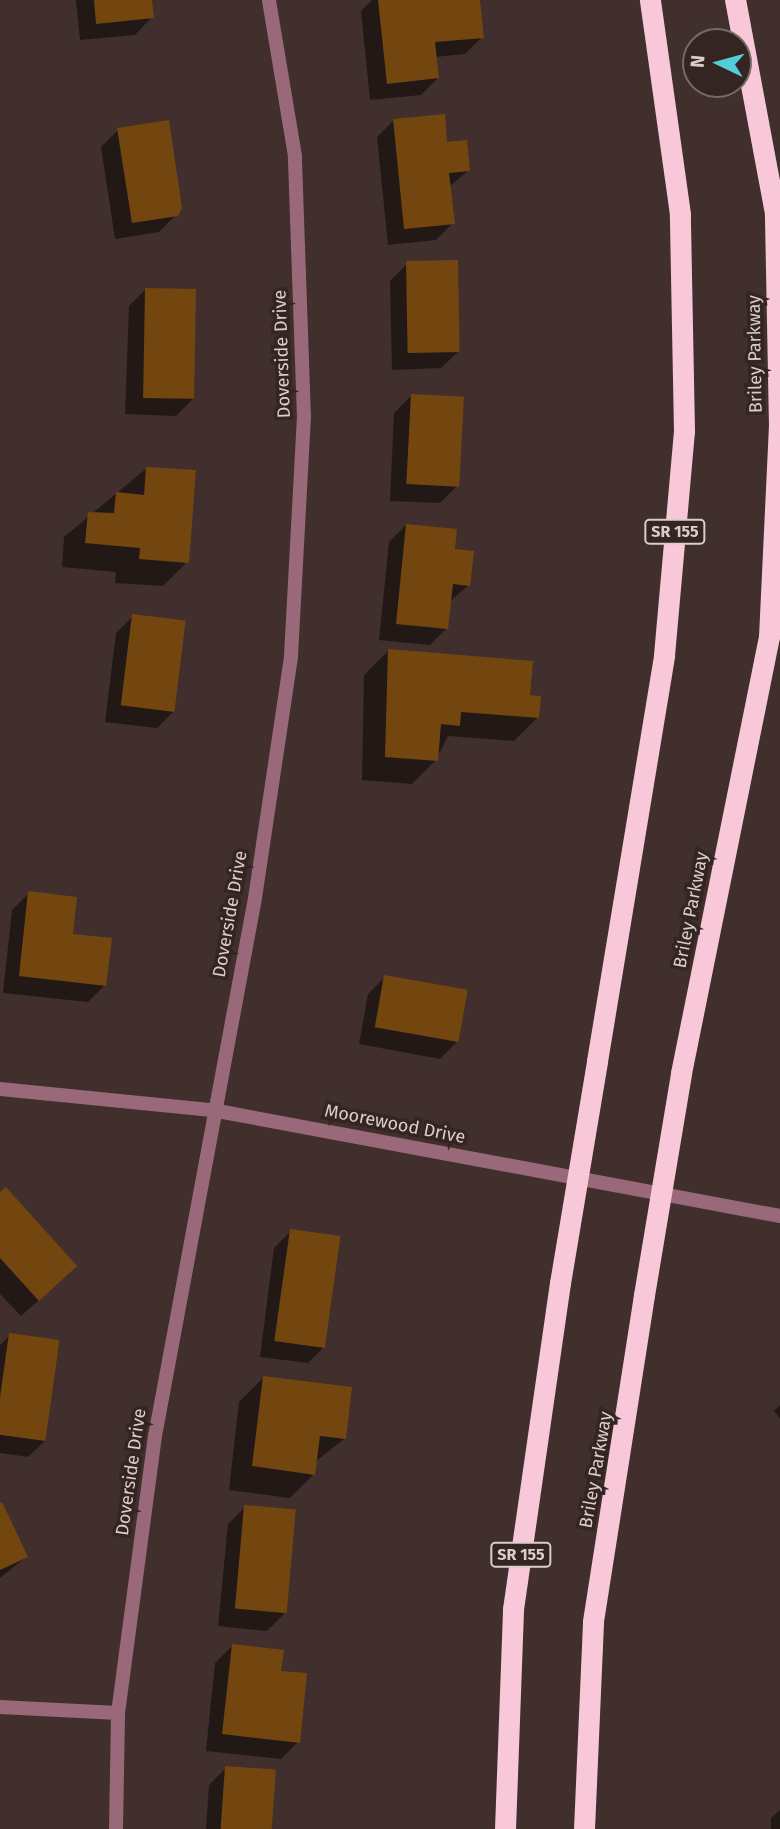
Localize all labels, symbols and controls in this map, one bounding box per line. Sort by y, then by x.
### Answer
north arrow [682,28,752,98]
text: N [686,54,710,69]
street label: Doverside Drive [269,289,295,419]
street label: Briley Parkway [743,295,767,413]
road number: SR 155 [644,520,706,544]
street label: Doverside Drive [208,849,252,979]
street label: Briley Parkway [669,850,713,970]
street label: Moorewood Drive [323,1100,467,1148]
street label: Doverside Drive [111,1407,151,1537]
street label: Briley Parkway [575,1410,617,1530]
road number: SR 155 [490,1542,552,1568]

